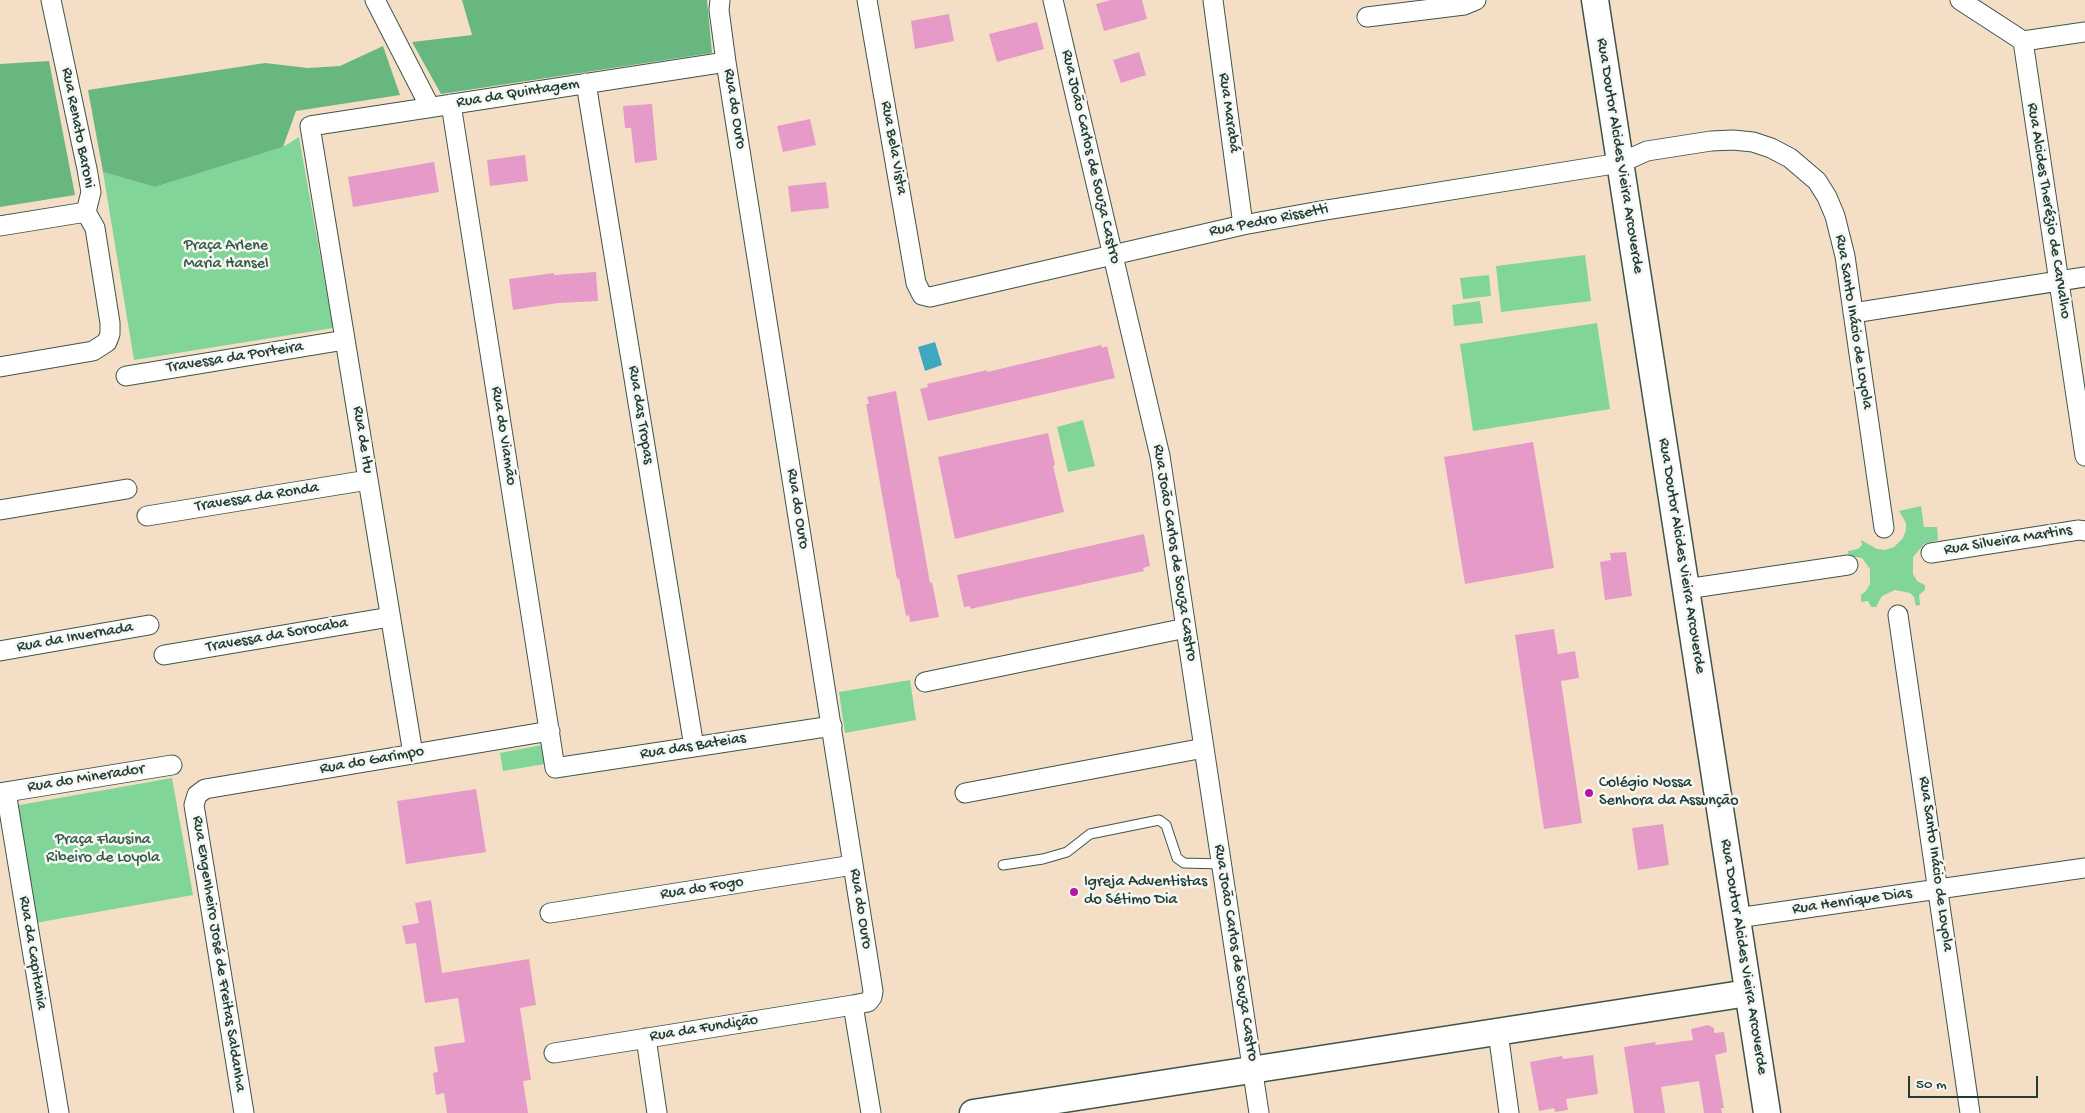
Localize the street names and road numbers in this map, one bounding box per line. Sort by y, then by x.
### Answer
street label: Rua Doutor Alcides Vieira Arcoverde [1591,37,1647,275]
street label: Rua João Carlos de Souza Castro [1056,48,1124,266]
street label: Rua Renato Baroni [56,66,98,190]
street label: Rua do Ouro [718,67,750,151]
street label: Rua Marabá [1213,72,1243,154]
street label: Rua da Quintagem [455,75,581,113]
street label: Rua Bela Vista [875,100,911,196]
street label: Rua Alcides Therézio de Carvalho [2021,102,2075,320]
street label: Rua Pedro Rissetti [1208,200,1330,242]
street label: Rua Santo Inácio de Loyola [1830,233,1876,411]
street label: Travessa da Porteira [165,338,305,378]
street label: Rua das Tropas [623,364,657,466]
street label: Rua do Viamão [486,385,520,487]
street label: Rua de Itu [347,405,377,475]
street label: Rua Doutor Alcides Vieira Arcoverde [1653,437,1709,675]
street label: Rua João Carlos de Souza Castro [1147,443,1201,663]
street label: Rua do Ouro [781,467,813,551]
street label: Travessa da Ronda [194,479,320,517]
street label: Rua Silveira Martins [1943,521,2073,561]
street label: Travessa da Sorocaba [204,614,350,658]
street label: Rua da Invernada [15,618,135,658]
street label: Rua das Bateias [639,729,747,765]
street label: Rua do Garimpo [318,742,426,780]
street label: Rua do Minerador [26,760,146,798]
street label: Rua Santo Inácio de Loyola [1913,775,1957,953]
street label: Rua Engenheiro José de Freitas Saldanha [187,815,249,1093]
street label: Rua Doutor Alcides Vieira Arcoverde [1715,838,1771,1076]
street label: Rua João Carlos de Souza Castro [1208,843,1262,1063]
street label: Rua do Ouro [844,867,876,951]
street label: Rua do Fogo [659,873,745,905]
street label: Rua Henrique Dias [1791,884,1913,920]
street label: Rua da Capitania [14,895,50,1011]
street label: Rua da Fundição [648,1011,760,1047]

